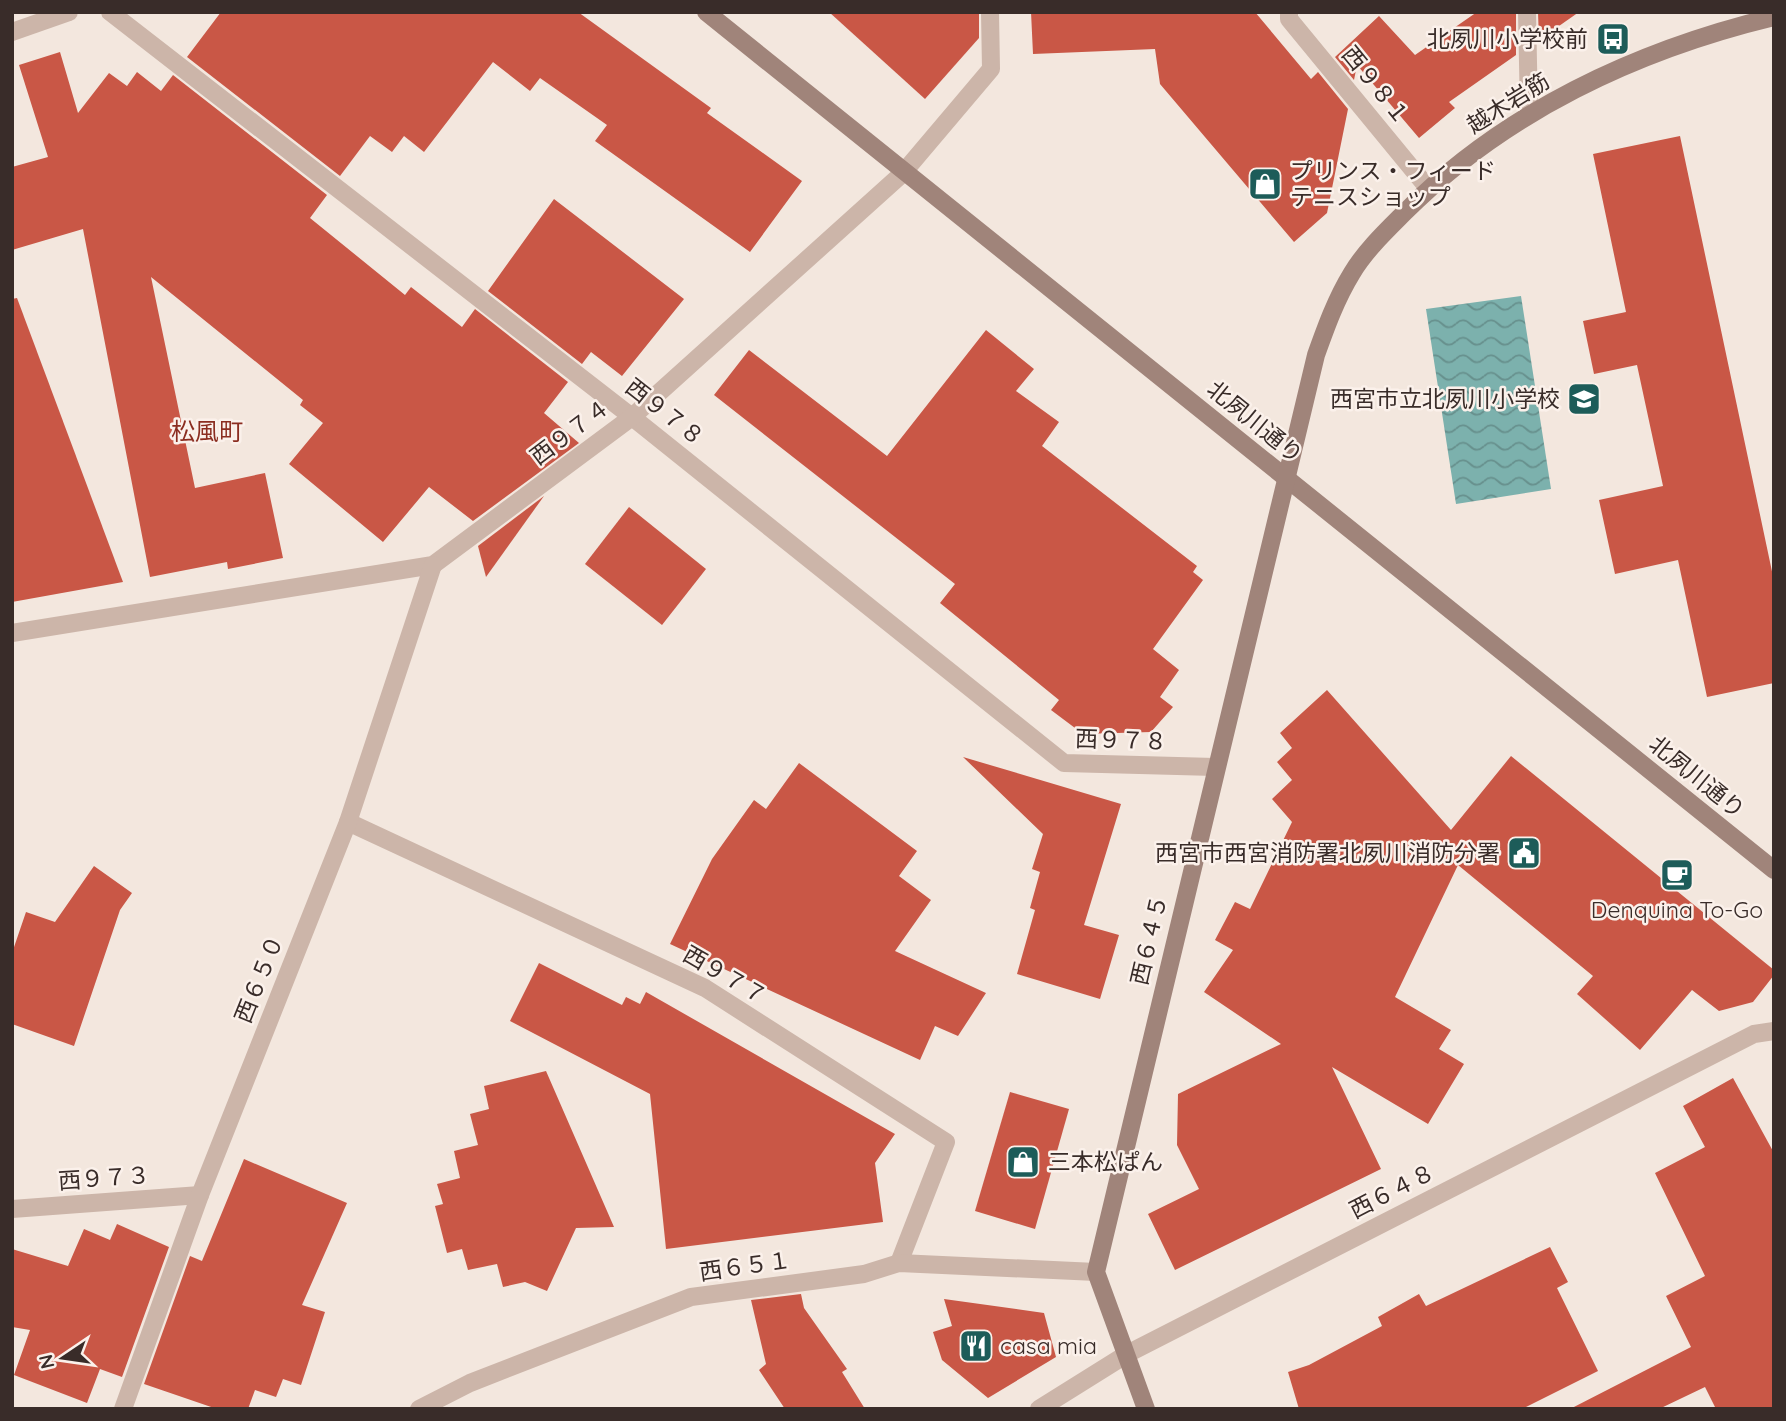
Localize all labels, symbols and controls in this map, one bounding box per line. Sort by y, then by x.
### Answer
bus stop icon: 北夙川小学校前 [1594,20,1632,58]
place label: 北夙川小学校前 [1427,24,1588,53]
street label: 西９８１ [1336,40,1417,130]
street label: 越木岩筋 [1461,66,1554,139]
place label: プリンス・フィード テニスショップ [1290,156,1496,211]
shop icon: プリンス・フィード テニスショップ [1246,165,1284,203]
street label: 西９７８ [620,372,710,451]
street label: 北夙川通り [1202,374,1309,469]
school or university icon: 西宮市立北夙川小学校 [1565,380,1603,418]
place label: 西宮市立北夙川小学校 [1330,384,1560,413]
street label: 西９７４ [524,392,615,471]
district label: 松風町 [171,416,243,446]
street label: 西９７８ [1075,723,1167,756]
street label: 北夙川通り [1644,729,1751,824]
public building icon: 西宮市西宮消防署北夙川消防分署 [1505,834,1543,872]
place label: 西宮市西宮消防署北夙川消防分署 [1155,838,1500,867]
cafe icon: Denquina To-Go [1658,856,1696,894]
street label: 西６４５ [1124,892,1173,988]
place label: Denquina To-Go [1591,895,1763,924]
street label: 西６５０ [228,931,289,1027]
street label: 西９７７ [678,939,772,1010]
shop icon: 三本松ぱん [1004,1143,1042,1181]
place label: 三本松ぱん [1048,1147,1163,1176]
street label: 西６４８ [1344,1157,1439,1224]
street label: 西９７３ [57,1160,151,1195]
street label: 西６５１ [697,1245,793,1286]
north arrow [28,1323,98,1393]
restaurant icon: casa mia [957,1327,995,1365]
place label: casa mia [1000,1331,1097,1360]
text: N [33,1352,60,1371]

